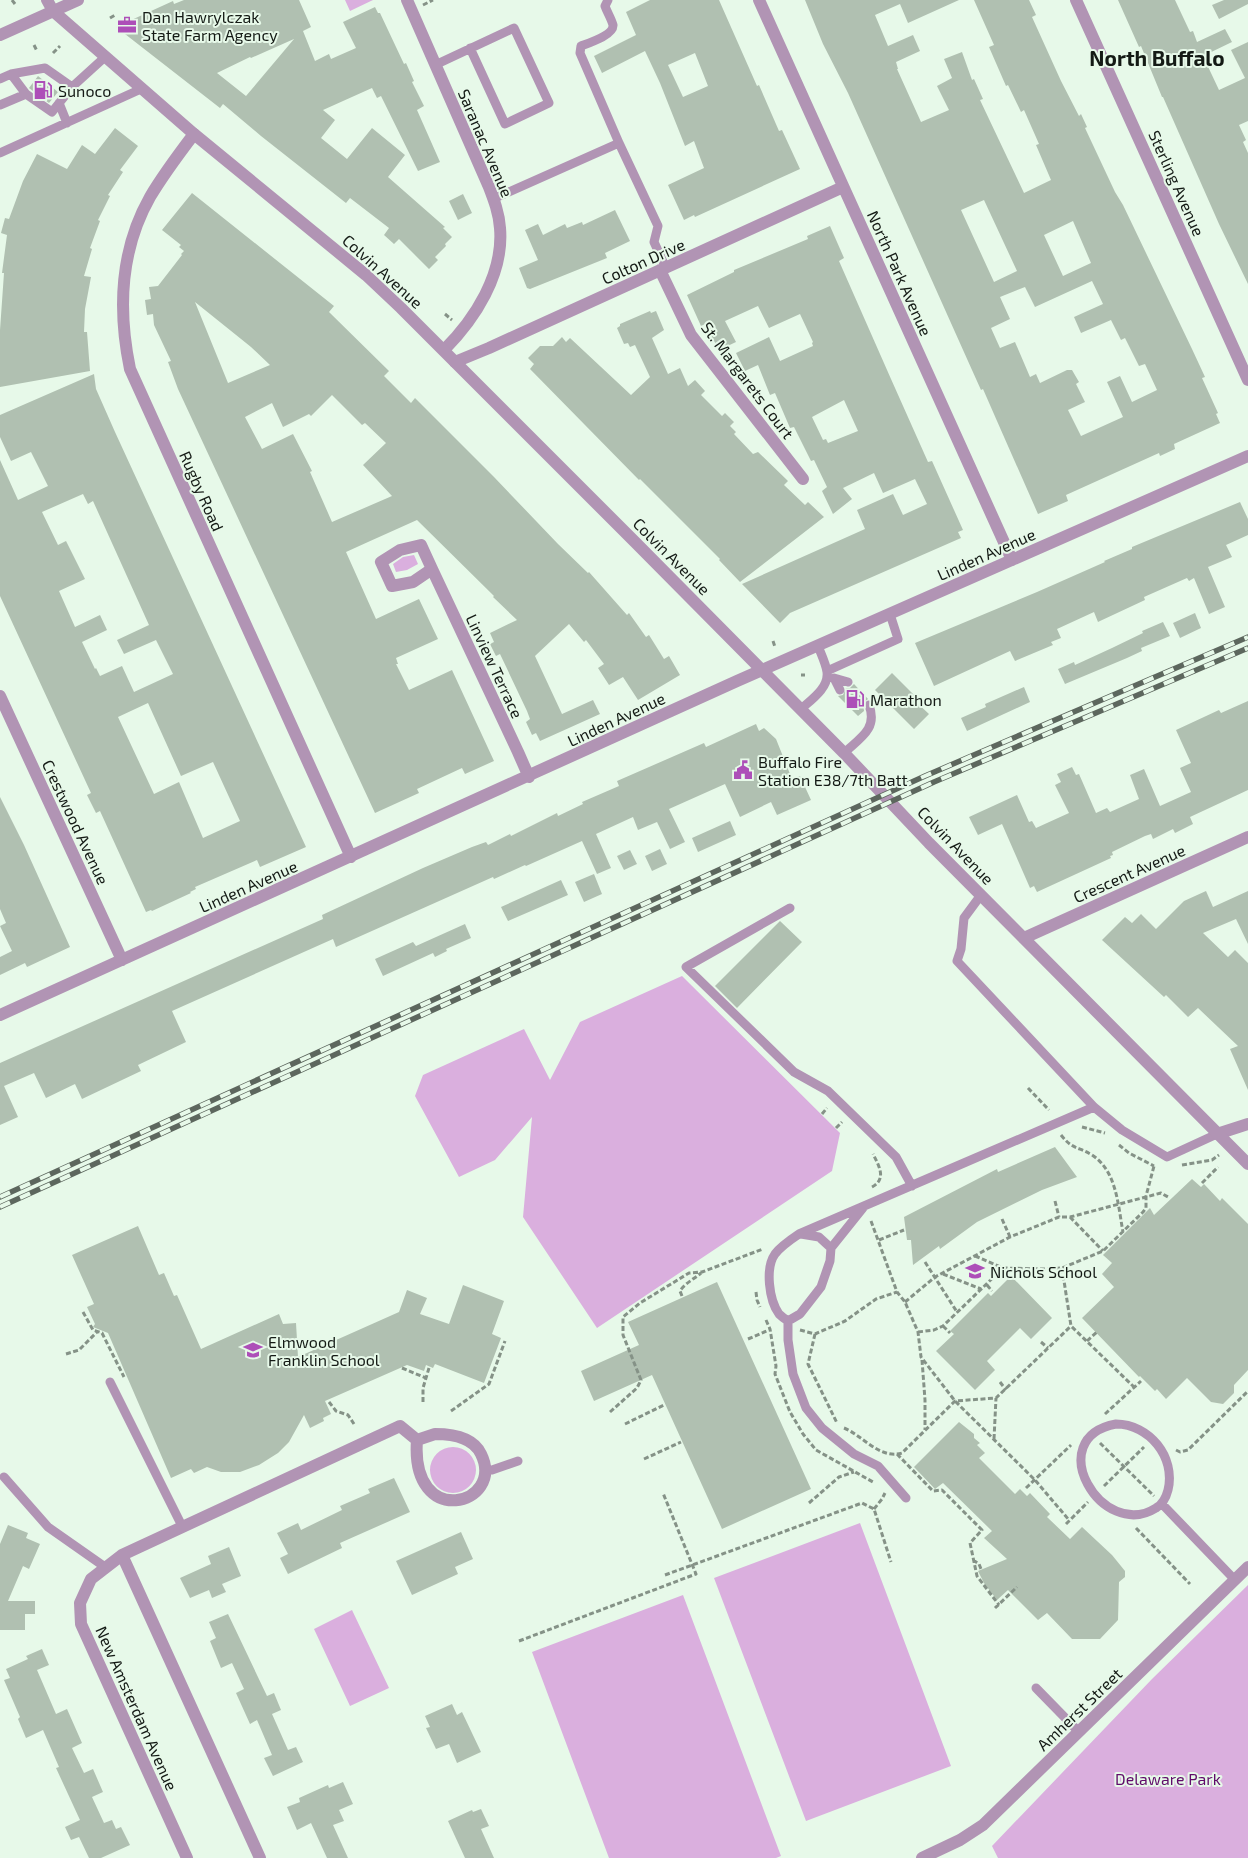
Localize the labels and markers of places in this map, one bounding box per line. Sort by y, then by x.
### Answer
place label: Dan Hawrylczak State Farm Agency [142,7,278,44]
office icon: Dan Hawrylczak State Farm Agency [116,14,138,36]
fuel station icon: Sunoco [32,79,54,101]
place label: Sunoco [58,81,111,100]
fuel station icon: Marathon [844,688,866,710]
place label: Marathon [870,690,942,709]
place label: Buffalo Fire Station E38/7th Batt [758,752,908,789]
public building icon: Buffalo Fire Station E38/7th Batt [732,759,754,781]
school or university icon: Nichols School [964,1260,986,1282]
place label: Nichols School [990,1262,1097,1281]
place label: Elmwood Franklin School [268,1332,380,1369]
school or university icon: Elmwood Franklin School [242,1339,264,1361]

